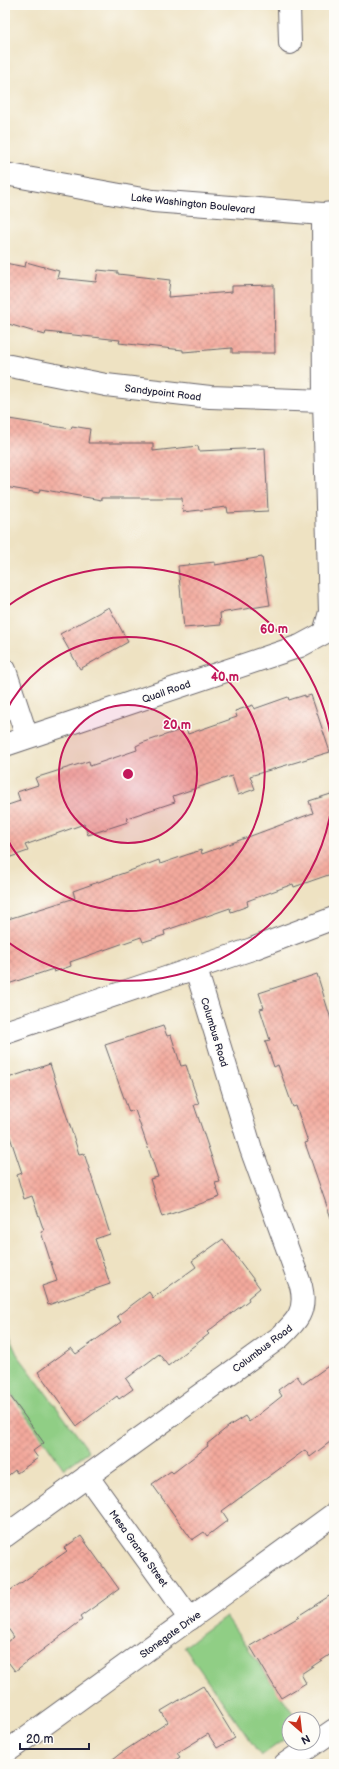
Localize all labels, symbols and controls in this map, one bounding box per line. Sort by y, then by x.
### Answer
street label: Lake Washington Boulevard [130,192,256,217]
street label: Sandypoint Road [124,382,202,404]
text: 60 m [260,622,288,637]
text: 40 m [211,670,239,685]
street label: Quail Road [141,678,192,706]
text: 20 m [163,718,191,733]
centre of rings [121,767,135,781]
street label: Columbus Road [198,996,230,1069]
street label: Columbus Road [230,1322,295,1375]
street label: Mesa Grande Street [106,1508,170,1589]
street label: Stonegate Drive [138,1609,203,1661]
north arrow [281,1711,321,1751]
scale bar [20,1725,89,1751]
text: 20 m [26,1732,53,1747]
text: N [299,1732,312,1747]

